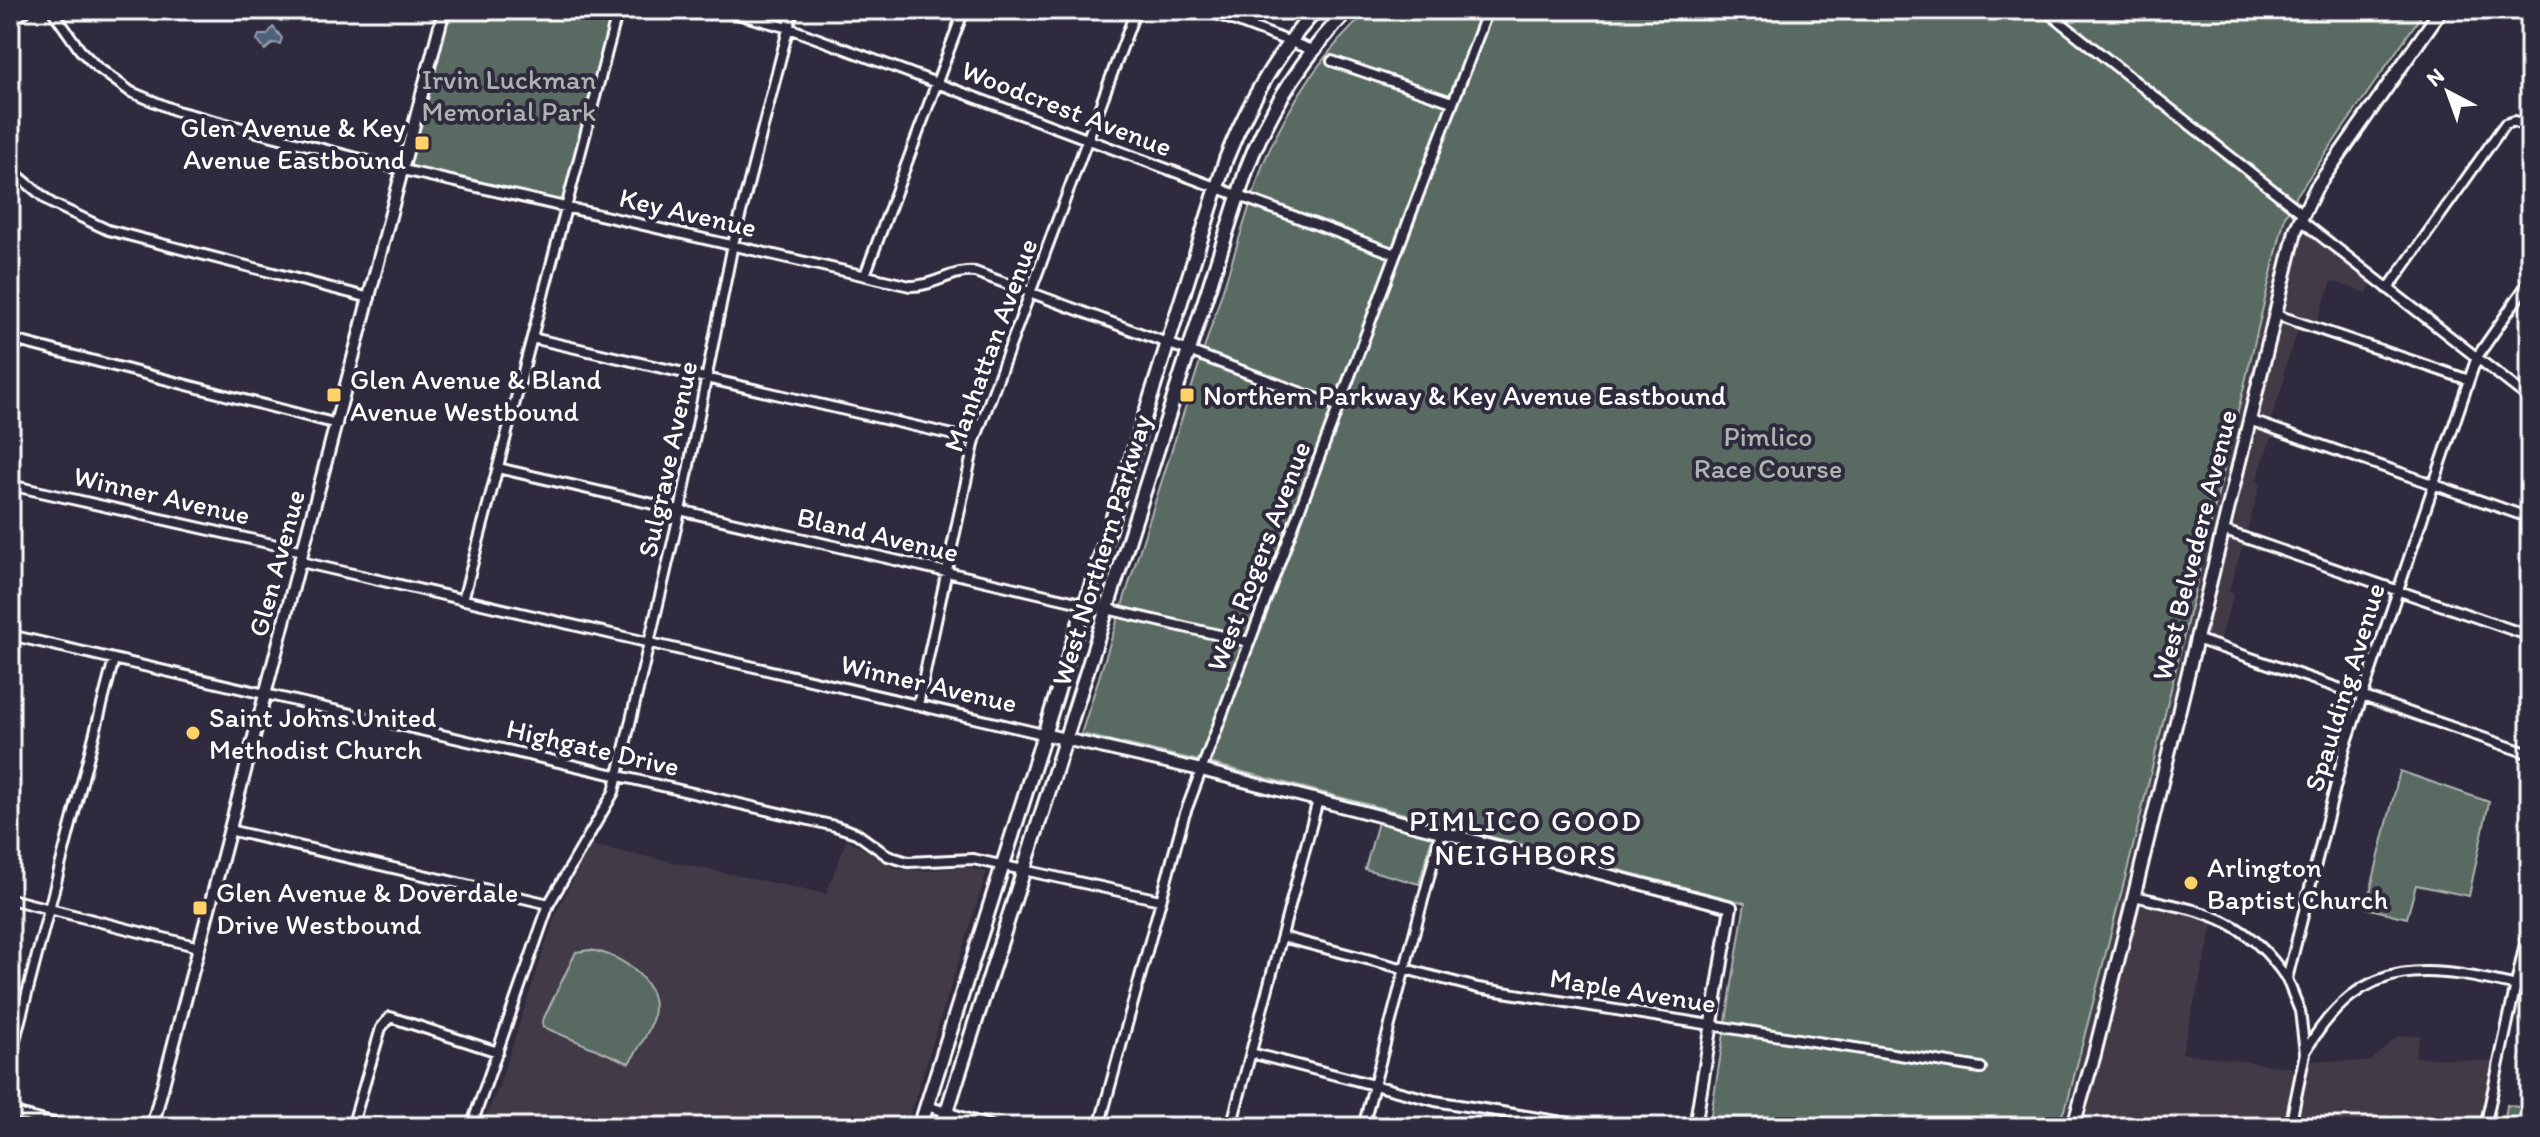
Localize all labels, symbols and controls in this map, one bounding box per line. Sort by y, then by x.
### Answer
street label: Woodcrest Avenue [957,52,1177,164]
north arrow [2408,52,2488,132]
park label: Irvin Luckman Memorial Park [422,62,596,128]
text: N [2421,62,2450,92]
place label: Glen Avenue & Key Avenue Eastbound [180,110,407,176]
marker: Glen Avenue & Key Avenue Eastbound [413,134,431,152]
street label: Key Avenue [616,180,760,244]
street label: Manhattan Avenue [936,234,1044,456]
street label: Sulgrave Avenue [630,358,704,560]
place label: Glen Avenue & Bland Avenue Westbound [350,362,601,428]
place label: Northern Parkway & Key Avenue Eastbound [1203,378,1726,412]
marker: Glen Avenue & Bland Avenue Westbound [325,386,343,404]
marker: Northern Parkway & Key Avenue Eastbound [1178,386,1196,404]
street label: West Belvedere Avenue [2144,406,2244,684]
street label: West Northern Parkway [1044,410,1158,690]
park label: Pimlico Race Course [1694,419,1842,485]
street label: West Rogers Avenue [1198,436,1318,676]
street label: Winner Avenue [70,458,254,532]
street label: Glen Avenue [240,486,312,640]
street label: Bland Avenue [794,499,962,569]
street label: Spaulding Avenue [2296,579,2392,795]
street label: Winner Avenue [837,646,1021,720]
place label: Saint Johns United Methodist Church [209,700,436,766]
street label: Highgate Drive [503,711,683,783]
marker: Saint Johns United Methodist Church [184,724,202,742]
district label: PIMLICO GOOD NEIGHBORS [1409,802,1643,873]
place label: Arlington Baptist Church [2207,850,2388,916]
marker: Arlington Baptist Church [2182,874,2200,892]
place label: Glen Avenue & Doverdale Drive Westbound [216,875,518,941]
marker: Glen Avenue & Doverdale Drive Westbound [191,899,209,917]
street label: Maple Avenue [1547,960,1719,1020]

